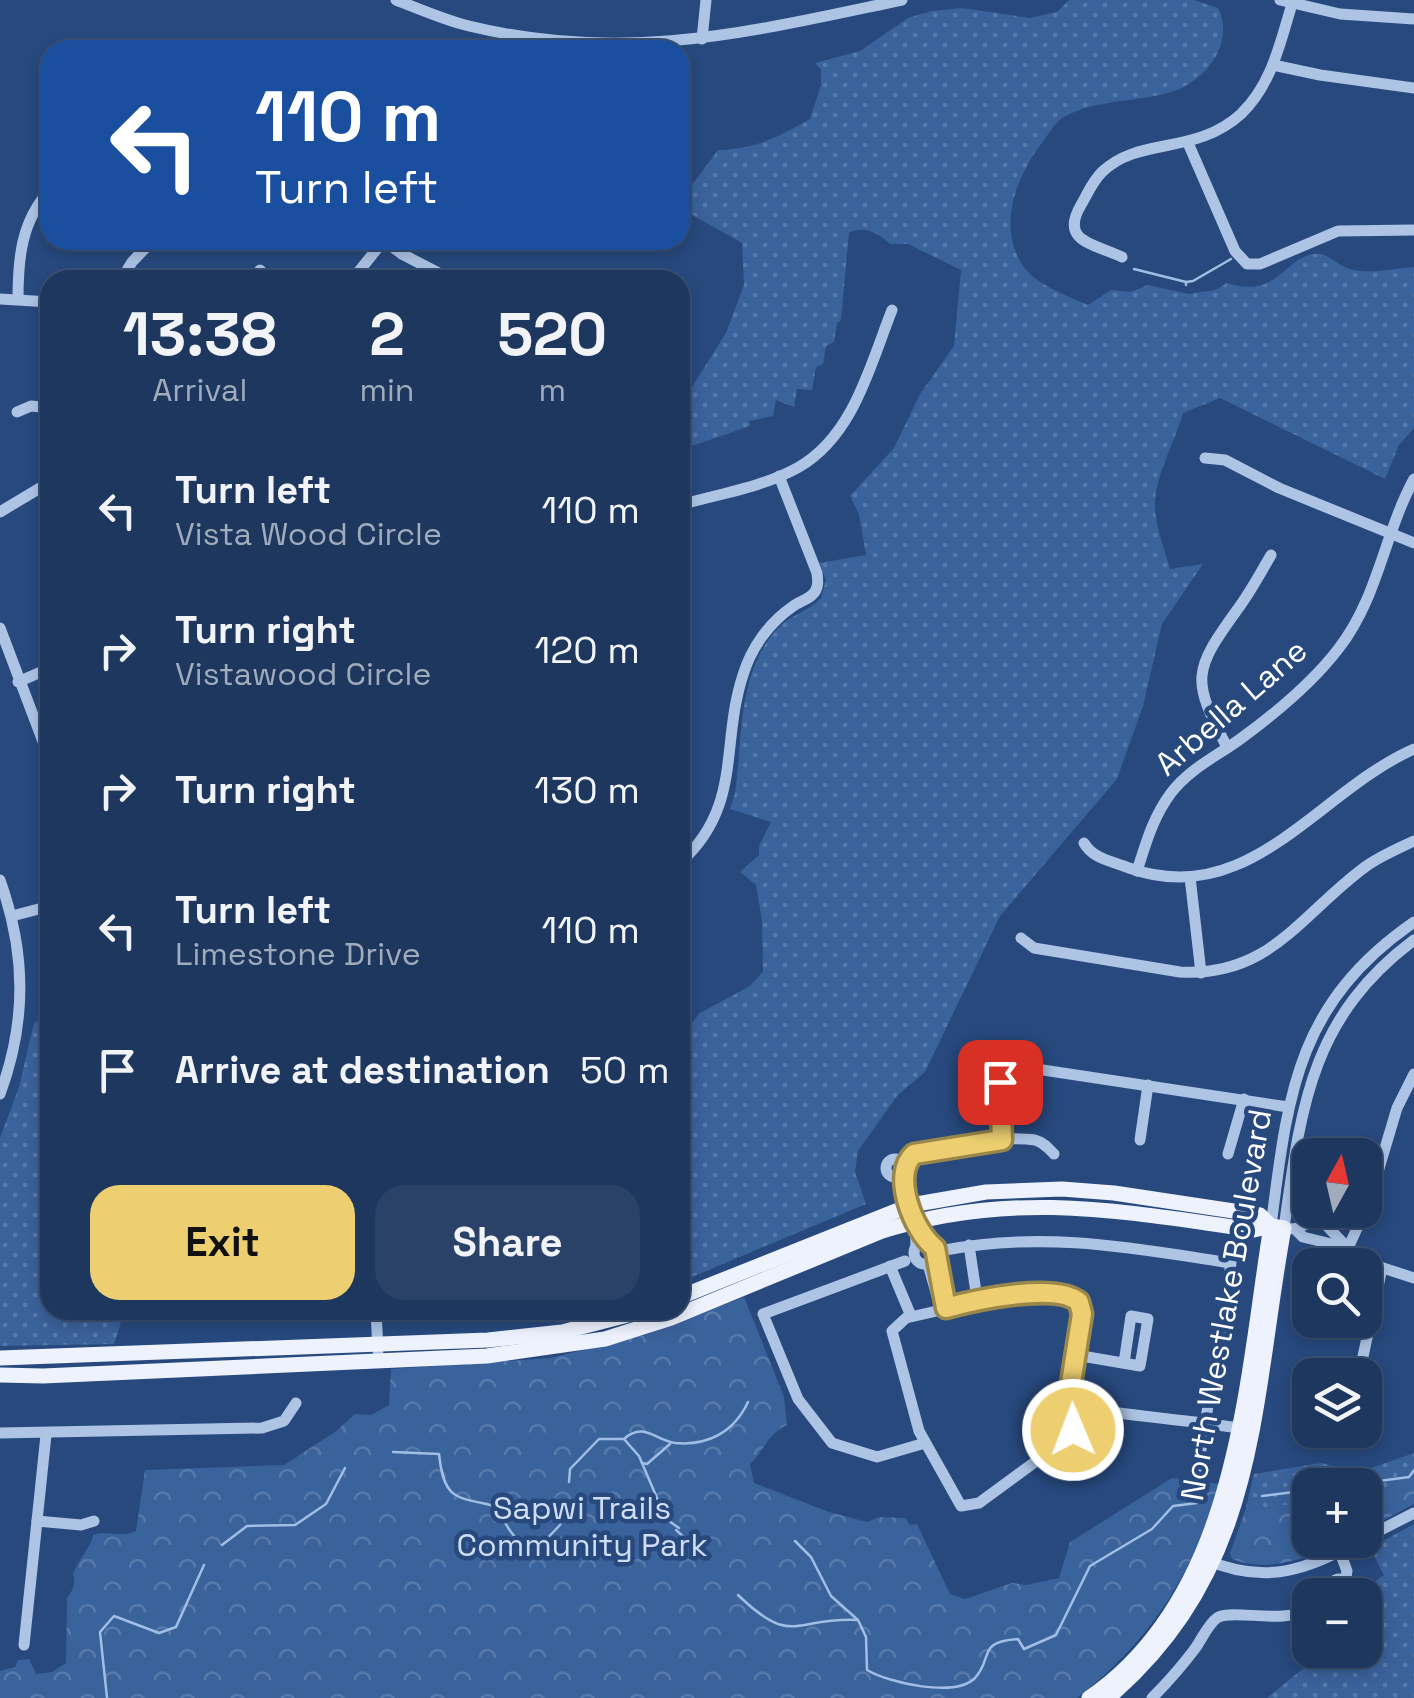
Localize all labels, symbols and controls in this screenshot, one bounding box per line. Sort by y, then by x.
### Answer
text: 110 m [255,72,441,161]
icon: left [90,80,220,210]
text: Turn left [255,159,438,216]
text: 13:38 [123,296,277,373]
text: 2 [369,296,405,373]
text: 520 [497,296,607,373]
text: Arrival [152,370,247,410]
text: min [359,370,414,410]
text: m [538,370,566,410]
text: Turn left [175,466,331,514]
icon: left [90,483,145,538]
text: 110 m [541,486,640,534]
text: Vista Wood Circle [175,514,442,554]
text: Turn right [175,606,356,654]
icon: right [90,623,145,678]
text: 120 m [534,626,640,674]
street label: Arbella Lane [1147,630,1315,784]
text: Vistawood Circle [175,654,431,694]
icon: right [90,763,145,818]
text: Turn right [175,766,356,814]
text: 130 m [534,766,640,814]
text: Turn left [175,886,331,934]
icon: left [90,903,145,958]
text: 110 m [541,906,640,954]
text: Limestone Drive [175,934,421,974]
pin [958,1040,1043,1125]
icon: arrive [90,1043,145,1098]
text: Arrive at destination [175,1046,550,1094]
text: 50 m [580,1046,670,1094]
icon: arrive [973,1055,1028,1110]
street label: North Westlake Boulevard [1172,1106,1280,1504]
north arrow [1292,1138,1382,1228]
map controls [1292,1138,1382,1668]
button: Exit [90,1185,355,1300]
button: Share [375,1185,640,1300]
button: search [1292,1248,1382,1338]
button: layers [1292,1358,1382,1448]
position arrow [1021,1378,1125,1482]
button: + [1292,1468,1382,1558]
park label: Sapwi Trails Community Park [456,1488,708,1565]
button: − [1292,1578,1382,1668]

